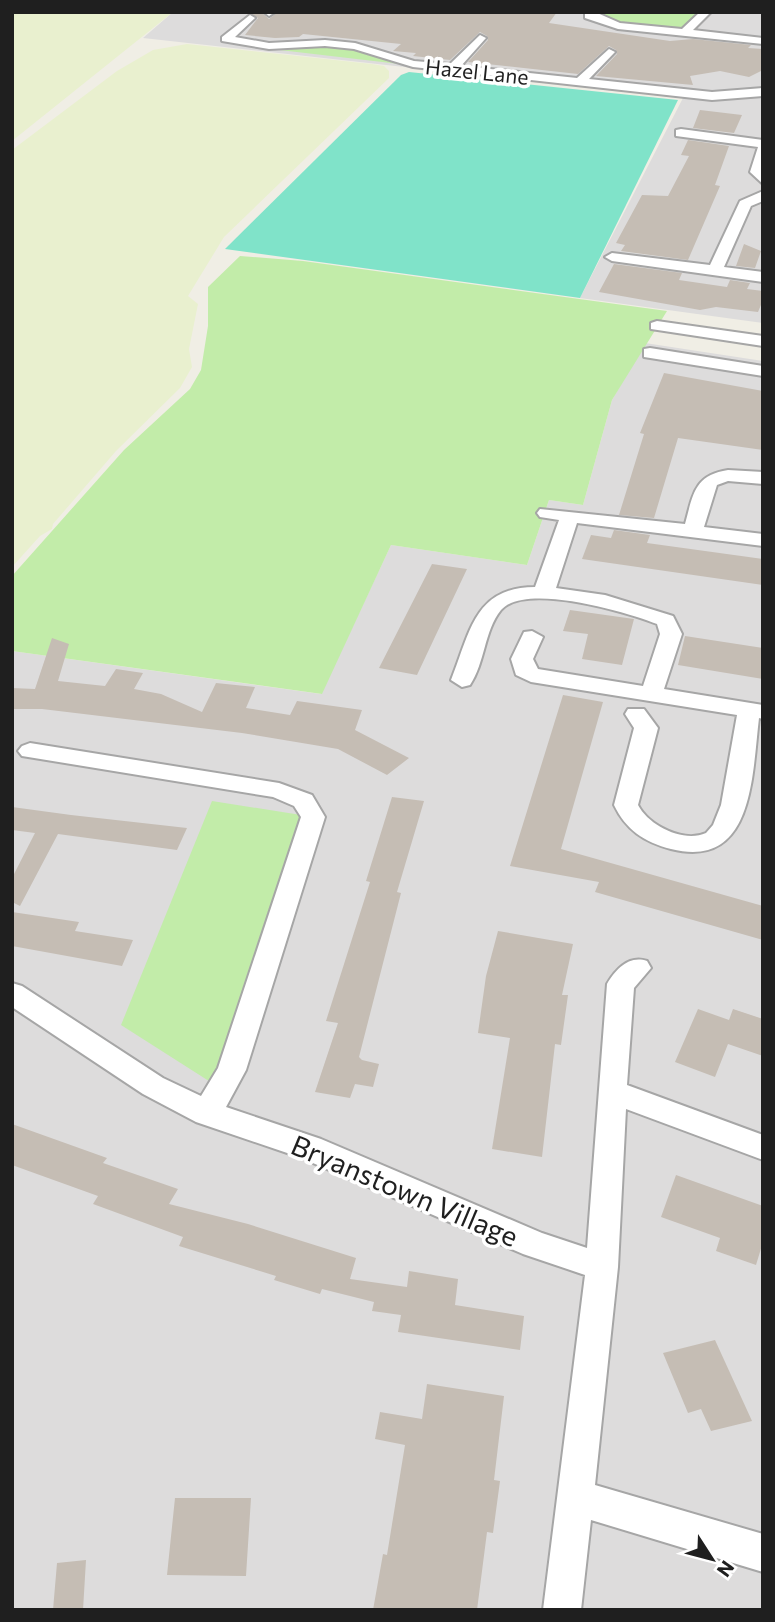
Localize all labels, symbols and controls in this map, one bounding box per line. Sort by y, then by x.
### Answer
street label: Hazel Lane [424,53,530,89]
street label: Bryanstown Village [286,1127,524,1253]
north arrow [677,1524,747,1594]
text: N [713,1557,740,1582]

